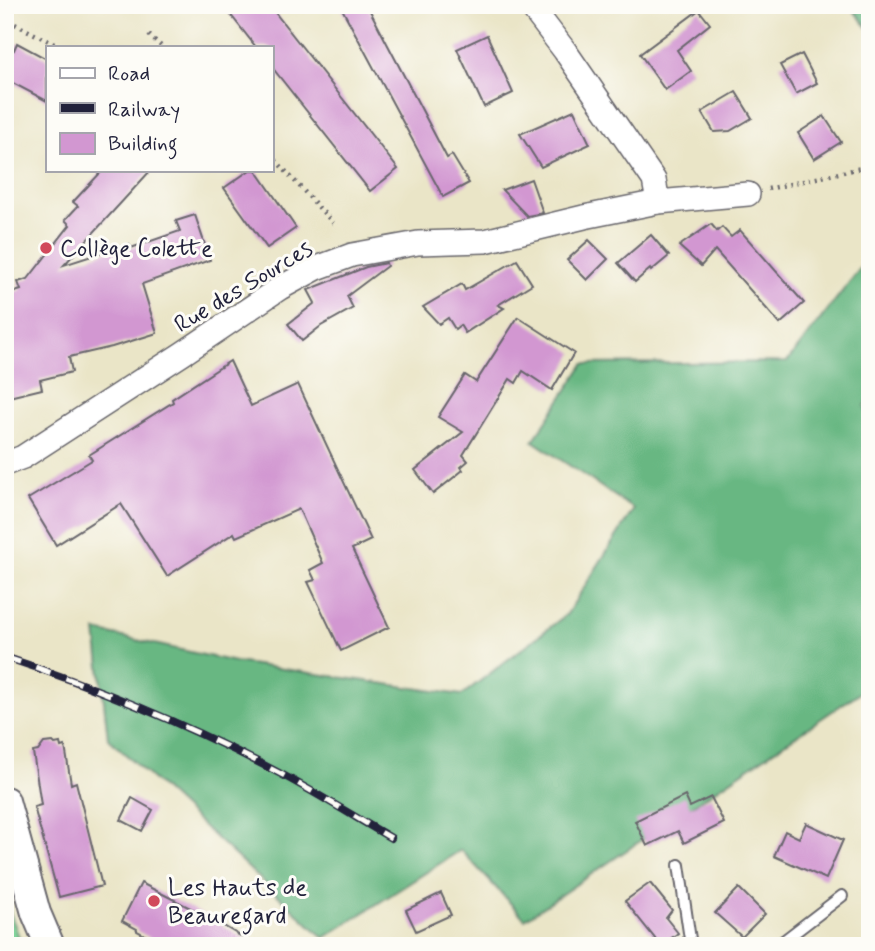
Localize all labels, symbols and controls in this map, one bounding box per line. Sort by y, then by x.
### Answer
legend [46,46,273,172]
text: Road [108,60,150,88]
text: Railway [108,96,180,124]
text: Building [108,130,178,160]
place label: Collège Colette [60,234,213,265]
street label: Rue des Sources [169,234,319,341]
marker: Collège Colette [38,240,54,256]
place label: Les Hauts de Beauregard [168,873,307,935]
marker: Les Hauts de Beauregard [146,893,162,909]

